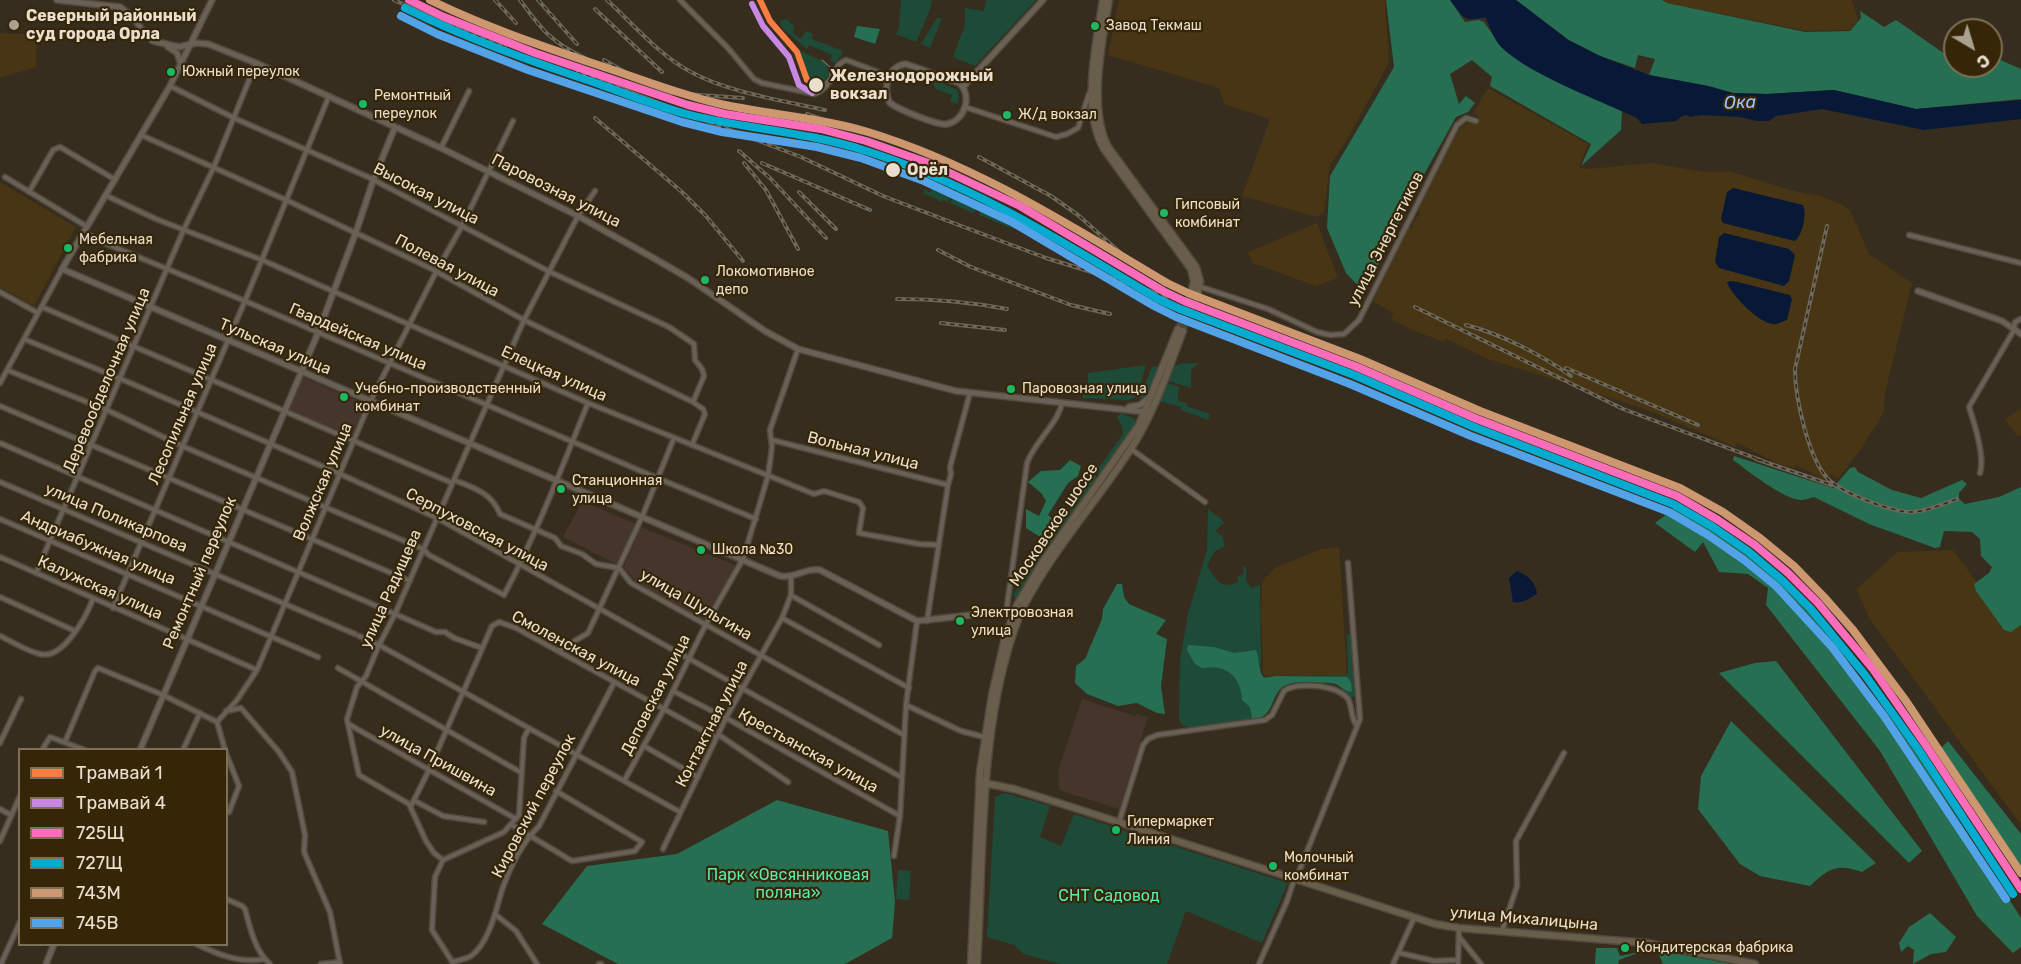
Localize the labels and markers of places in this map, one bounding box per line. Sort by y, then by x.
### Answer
place label: Северный районный суд города Орла [26,6,196,44]
marker: Северный районный суд города Орла [7,18,21,32]
place label: Завод Текмаш [1106,18,1202,34]
marker: Завод Текмаш [1089,20,1101,32]
place label: Южный переулок [182,64,300,80]
marker: Южный переулок [165,66,177,78]
place label: Железнодорожный вокзал [830,66,993,104]
marker: Железнодорожный вокзал [807,76,825,94]
place label: Ремонтный переулок [374,88,451,120]
marker: Ремонтный переулок [357,98,369,110]
place label: Ж/д вокзал [1018,107,1097,123]
marker: Ж/д вокзал [1001,109,1013,121]
place label: Орёл [907,160,948,180]
marker: Орёл [884,161,902,179]
place label: Гипсовый комбинат [1175,197,1240,230]
marker: Гипсовый комбинат [1158,207,1170,219]
place label: Мебельная фабрика [79,232,153,264]
marker: Мебельная фабрика [62,242,74,254]
place label: Локомотивное депо [716,264,815,296]
marker: Локомотивное депо [699,274,711,286]
place label: Учебно-производственный комбинат [355,381,541,413]
place label: Паровозная улица [1022,381,1147,397]
marker: Паровозная улица [1005,383,1017,395]
marker: Учебно-производственный комбинат [338,391,350,403]
place label: Станционная улица [572,473,662,506]
marker: Станционная улица [555,483,567,495]
place label: Школа №30 [712,542,793,558]
marker: Школа №30 [695,544,707,556]
place label: Электровозная улица [971,605,1074,638]
marker: Электровозная улица [954,615,966,627]
place label: Гипермаркет Линия [1127,814,1214,846]
marker: Гипермаркет Линия [1110,824,1122,836]
place label: Молочный комбинат [1284,850,1354,882]
marker: Молочный комбинат [1267,860,1279,872]
place label: Кондитерская фабрика [1636,940,1793,956]
marker: Кондитерская фабрика [1619,942,1631,954]

